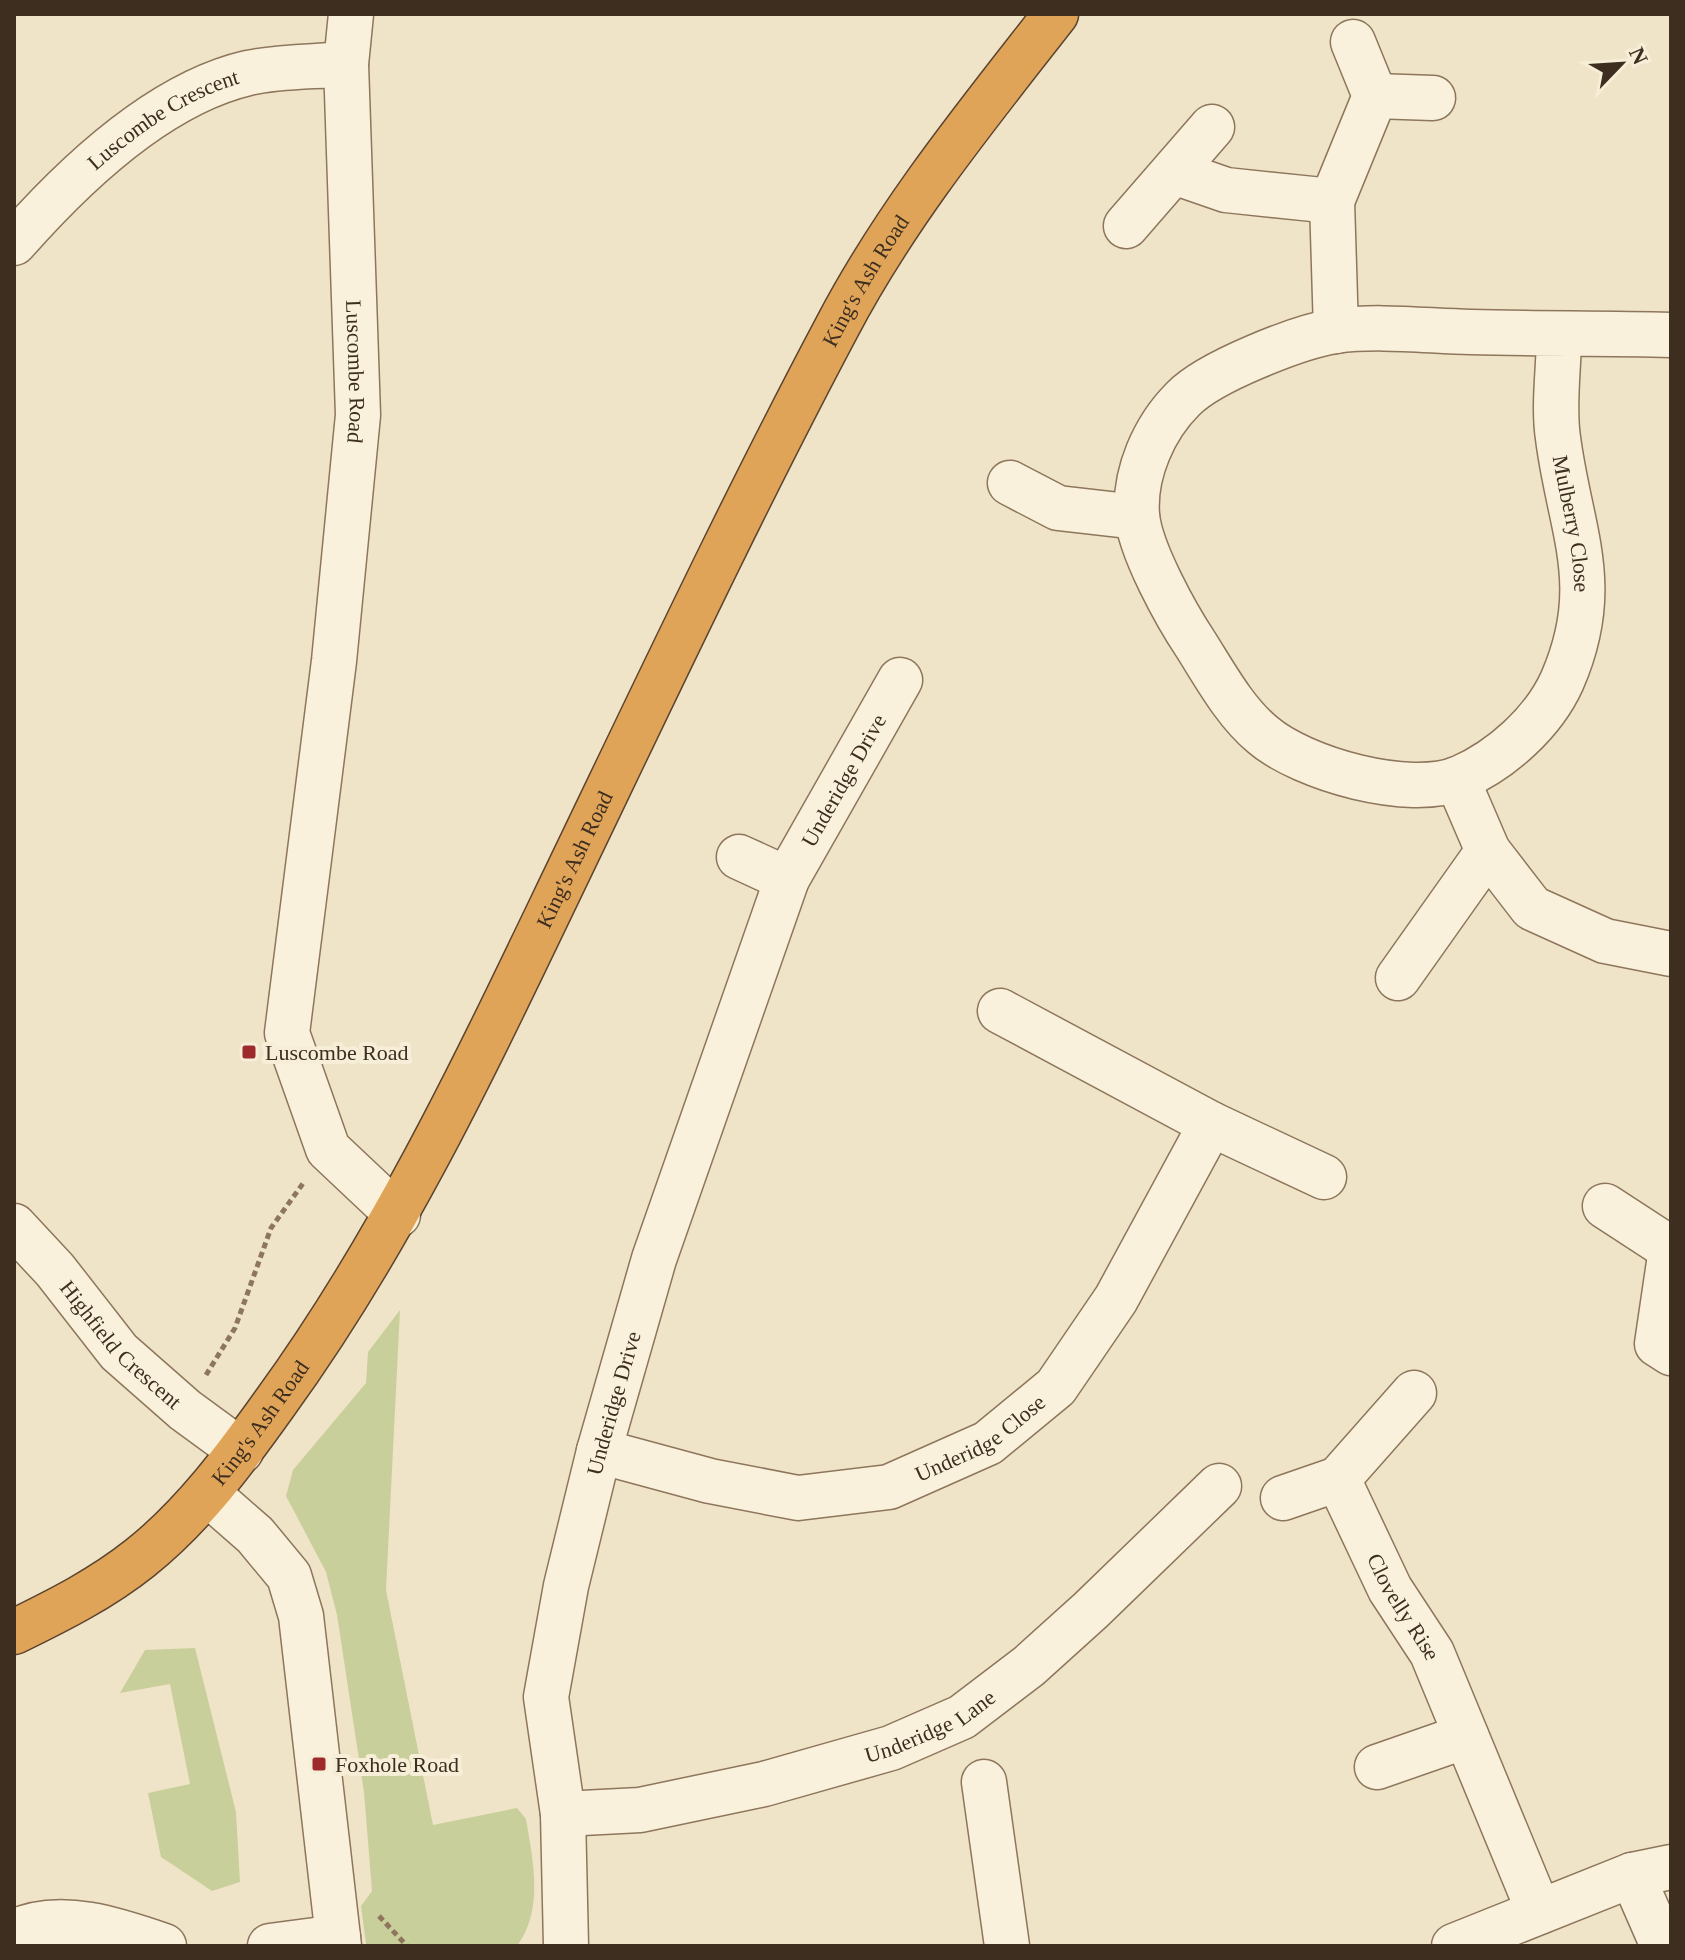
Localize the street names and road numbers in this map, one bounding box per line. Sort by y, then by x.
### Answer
street label: Luscombe Crescent [82,64,242,175]
street label: King's Ash Road [817,210,914,351]
street label: Luscombe Road [341,299,370,444]
street label: Mulberry Close [1548,453,1594,592]
street label: Underidge Drive [796,710,891,851]
street label: King's Ash Road [531,787,618,932]
street label: Highfield Crescent [55,1276,186,1414]
street label: Underidge Drive [582,1328,646,1478]
street label: King's Ash Road [206,1356,314,1490]
street label: Underidge Close [911,1389,1050,1487]
street label: Clovelly Rise [1362,1549,1445,1663]
street label: Underidge Lane [862,1684,1000,1768]

